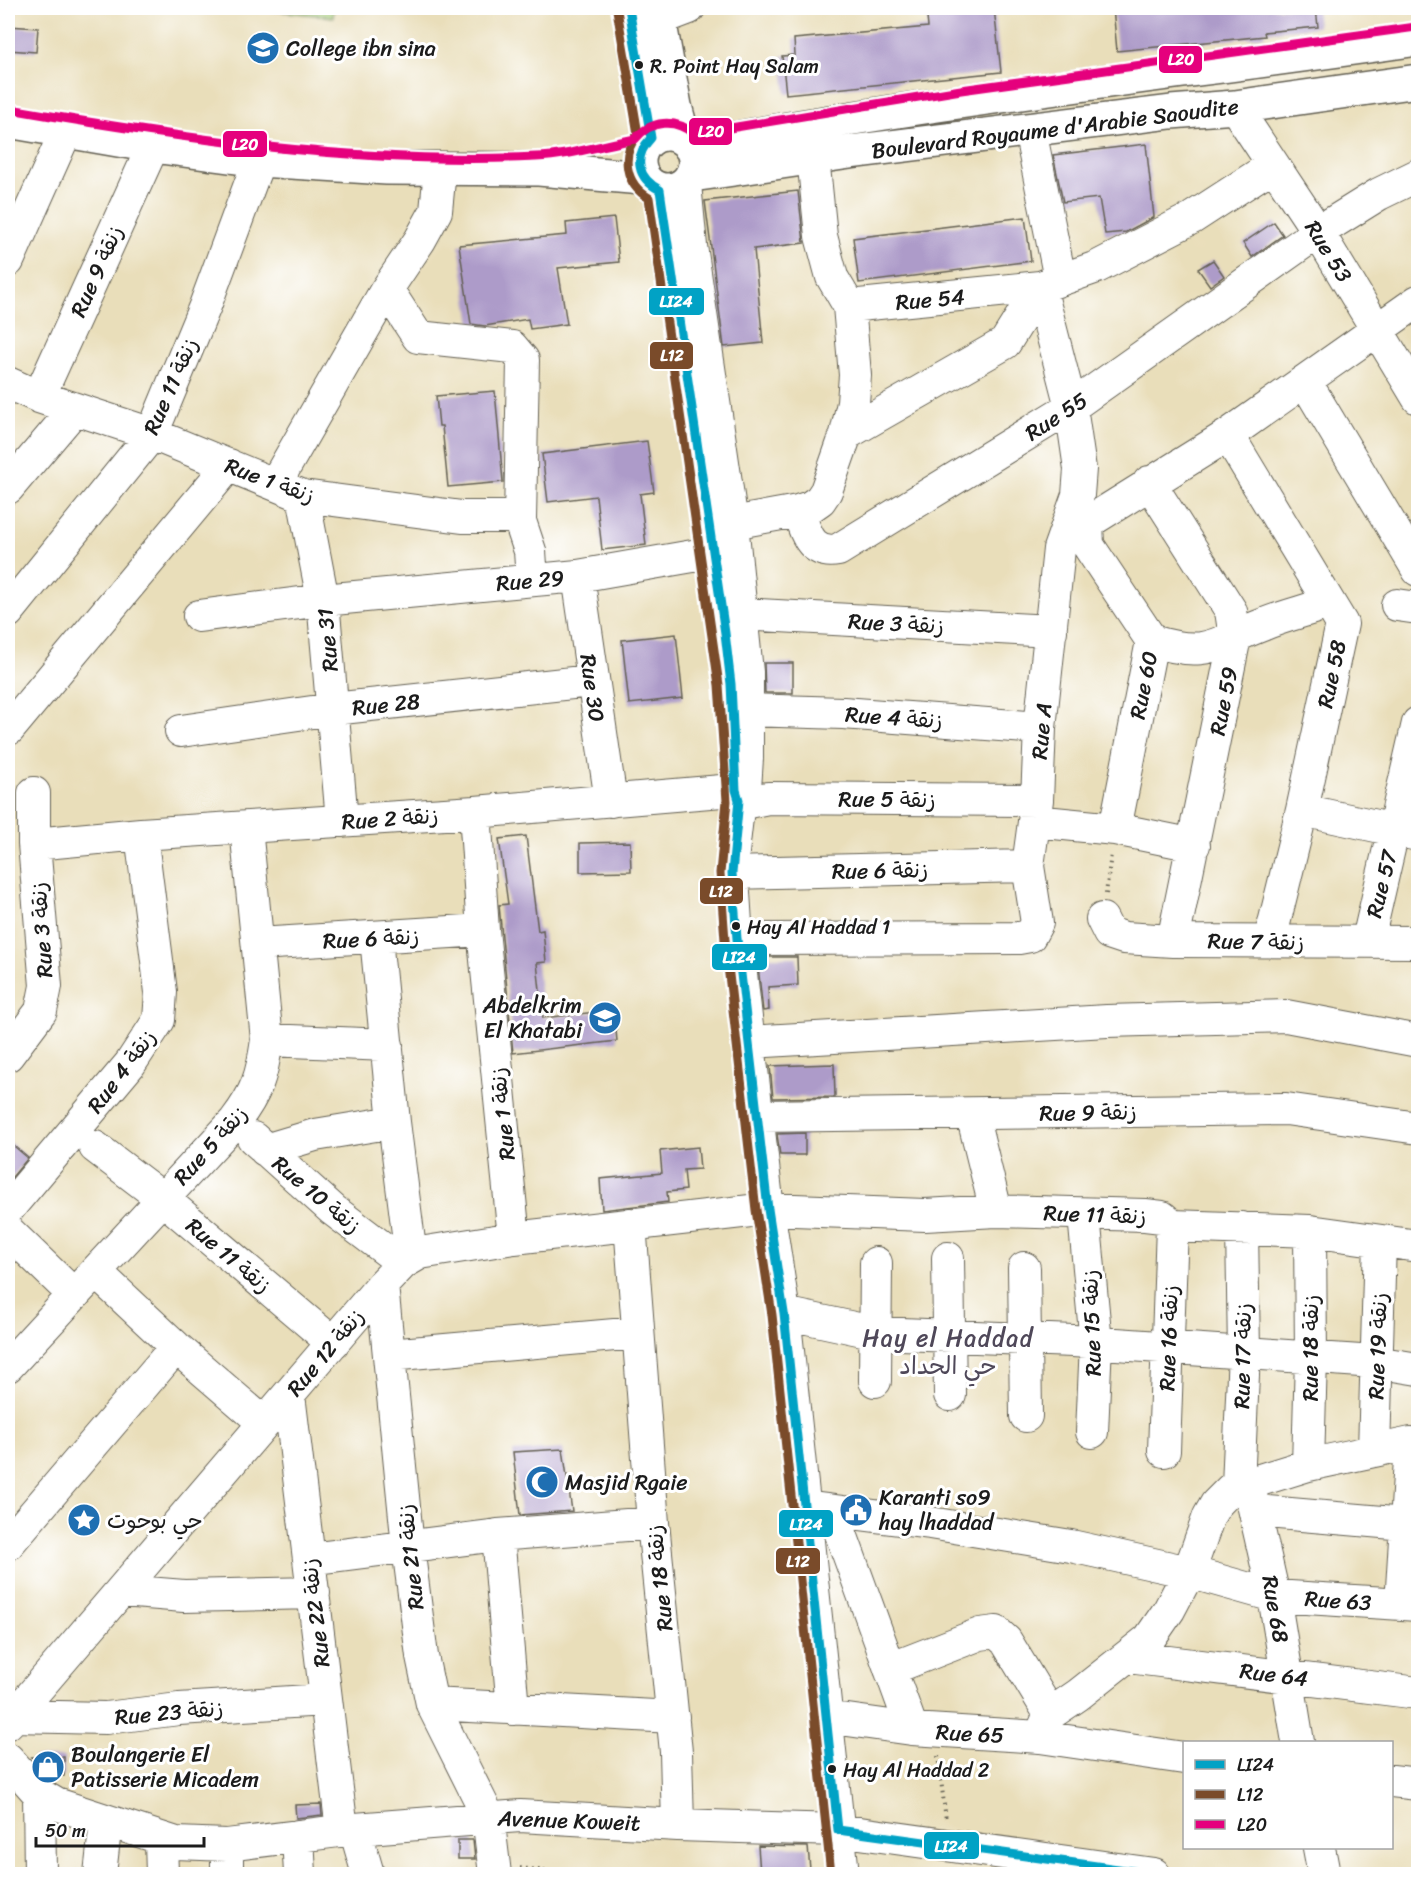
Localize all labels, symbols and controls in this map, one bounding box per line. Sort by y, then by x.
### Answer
place label: College ibn sina [286,29,436,68]
school or university icon: College ibn sina [245,30,281,66]
line badge: L20 [1158,45,1203,74]
text: L20 [1168,45,1194,74]
place label: R. Point Hay Salam [650,49,819,84]
marker: R. Point Hay Salam [633,59,645,71]
street label: Boulevard Royaume d'Arabie Saoudite [869,87,1241,170]
line badge: L20 [688,117,733,146]
text: L20 [698,117,724,146]
line badge: L20 [222,130,268,158]
text: L20 [232,130,258,159]
street label: Rue 53 [1294,212,1363,290]
street label: Rue 9 زنقة [59,219,134,324]
street label: Rue 54 [894,277,967,322]
line badge: LI24 [648,287,705,316]
text: LI24 [660,287,692,316]
street label: Rue 11 زنقة [132,331,209,441]
line badge: L12 [649,341,694,370]
text: L12 [660,341,685,370]
street label: Rue 55 [1017,381,1096,452]
street label: Rue 1 زنقة [219,446,320,515]
street label: Rue 29 [494,558,566,603]
street label: Rue 3 زنقة [847,602,945,645]
street label: Rue 31 [305,607,350,673]
street label: Rue 58 [1305,636,1358,712]
street label: Rue 60 [1118,648,1169,722]
street label: Rue 30 [568,652,617,725]
street label: Rue 59 [1198,663,1249,739]
street label: Rue 28 [350,682,422,727]
street label: Rue 4 زنقة [844,695,944,740]
street label: Rue A [1020,701,1063,761]
street label: Rue 5 زنقة [838,780,936,819]
street label: Rue 2 زنقة [340,796,440,841]
street label: Rue 57 [1354,845,1409,922]
street label: Rue 6 زنقة [831,850,929,891]
line badge: L12 [699,877,744,905]
text: L12 [709,877,734,906]
street label: Rue 3 زنقة [19,881,64,979]
place label: Hay Al Haddad 1 [747,910,890,945]
street label: Rue 6 زنقة [322,917,420,960]
marker: Hay Al Haddad 1 [730,920,742,932]
street label: Rue 7 زنقة [1207,921,1305,962]
line badge: LI24 [711,943,768,971]
text: LI24 [723,943,755,972]
place label: Abdelkrim El Khatabi [482,986,583,1050]
school or university icon: Abdelkrim El Khatabi [587,1000,623,1036]
street label: Rue 4 زنقة [76,1021,166,1122]
street label: Rue 1 زنقة [478,1065,527,1162]
street label: Rue 9 زنقة [1039,1092,1137,1133]
street label: Rue 5 زنقة [163,1096,257,1195]
street label: Rue 10 زنقة [263,1145,370,1244]
street label: Rue 11 زنقة [1043,1193,1147,1236]
street label: Rue 11 زنقة [177,1207,281,1303]
street label: Rue 15 زنقة [1070,1269,1113,1377]
street label: Rue 16 زنقة [1147,1284,1190,1392]
street label: Rue 19 زنقة [1356,1292,1399,1400]
street label: Rue 18 زنقة [1291,1295,1330,1401]
street label: Rue 12 زنقة [276,1299,374,1405]
street label: Rue 17 زنقة [1222,1303,1263,1409]
district label: Hay el Haddad حي الحداد [862,1317,1035,1387]
place label: Masjid Rgaie [565,1463,688,1502]
mosque icon: Masjid Rgaie [524,1464,560,1500]
place label: Karanti so9 hay lhaddad [878,1478,995,1542]
public building icon: Karanti so9 hay lhaddad [838,1492,874,1528]
place label: حي بوحوت [107,1501,203,1540]
place icon: حي بوحوت [66,1502,102,1538]
street label: Rue 21 زنقة [386,1502,435,1612]
line badge: LI24 [778,1509,834,1538]
text: LI24 [790,1510,822,1539]
street label: Rue 18 زنقة [635,1523,684,1633]
line badge: L12 [775,1547,821,1575]
text: L12 [786,1547,811,1576]
street label: Rue 22 زنقة [289,1556,342,1670]
street label: Rue 68 [1250,1572,1301,1646]
street label: Rue 63 [1303,1579,1373,1622]
street label: Rue 64 [1238,1651,1311,1698]
street label: Rue 23 زنقة [113,1688,225,1737]
street label: Rue 65 [935,1712,1005,1755]
place label: Boulangerie El Patisserie Micadem [71,1735,259,1799]
legend [1183,1741,1393,1849]
shop icon: Boulangerie El Patisserie Micadem [30,1749,66,1785]
text: LI24 [1237,1749,1274,1781]
place label: Hay Al Haddad 2 [843,1753,990,1788]
marker: Hay Al Haddad 2 [826,1763,838,1775]
text: L12 [1237,1779,1263,1811]
street label: Avenue Koweit [496,1798,641,1842]
text: L20 [1237,1809,1267,1841]
scale bar [36,1810,204,1848]
text: 50 m [45,1815,86,1847]
line badge: LI24 [923,1831,980,1860]
text: LI24 [935,1832,967,1861]

